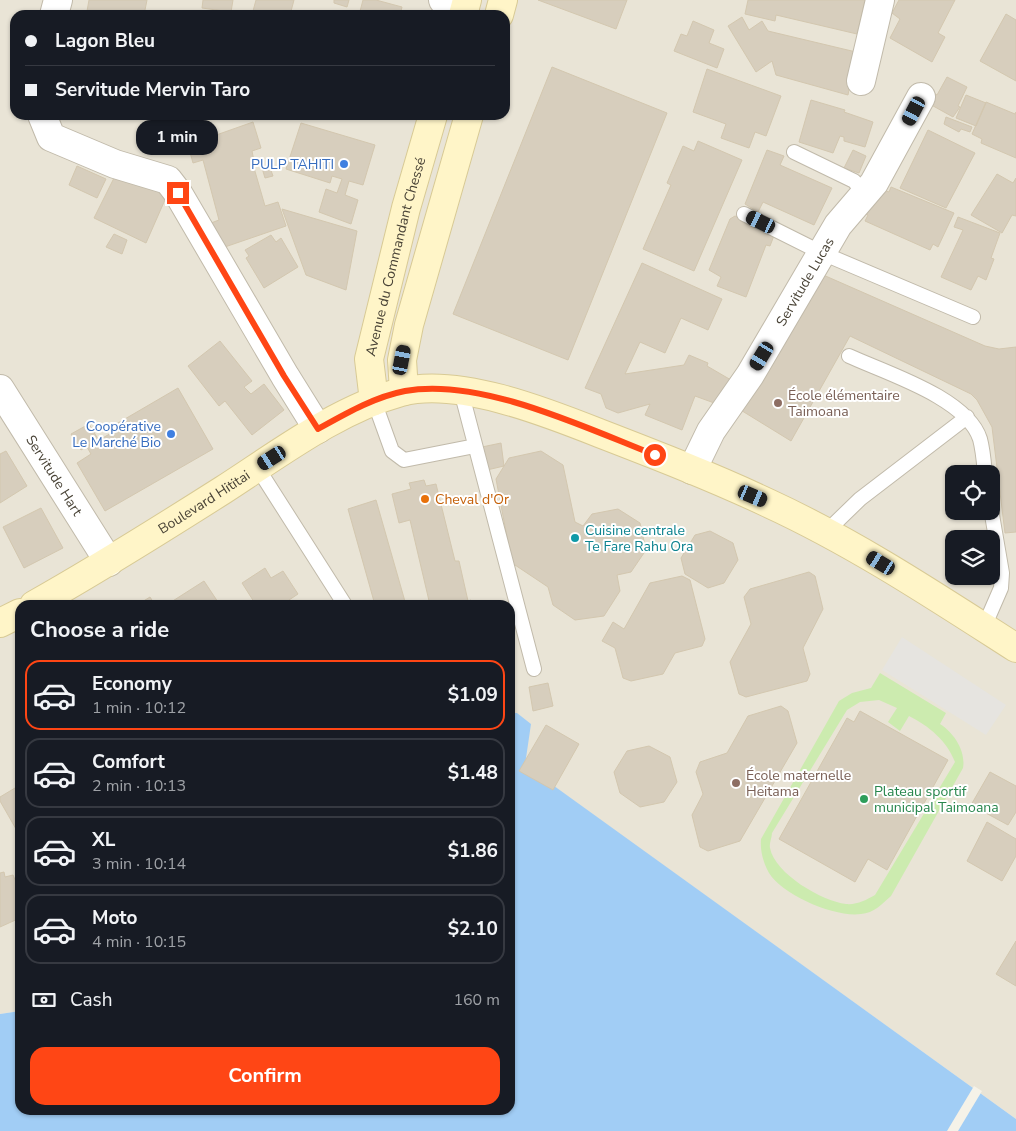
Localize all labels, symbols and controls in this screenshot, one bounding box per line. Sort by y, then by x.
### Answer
text: Lagon Bleu [55,28,155,54]
text: Servitude Mervin Taro [55,77,250,103]
car [900,94,927,128]
callout: 1 min [137,120,219,156]
text: 1 min [156,126,198,148]
place label: PULP TAHITI [251,155,334,174]
street label: Avenue du Commandant Chessé [361,155,430,358]
marker: PULP TAHITI [338,158,350,170]
route end [167,182,189,204]
car [744,209,777,235]
street label: Servitude Lucas [772,234,839,330]
car [747,339,776,373]
car [391,344,412,376]
place label: École élémentaire Taimoana [788,386,900,421]
marker: École élémentaire Taimoana [772,397,784,409]
place label: Coopérative Le Marché Bio [72,417,161,452]
marker: Coopérative Le Marché Bio [165,428,177,440]
street label: Servitude Hart [21,431,87,520]
car [255,444,288,472]
route start [644,444,666,466]
map controls [945,465,1000,585]
button: locate [945,465,1000,520]
street label: Boulevard Hititai [155,466,254,539]
car [736,483,769,509]
place label: Cheval d'Or [435,490,509,509]
marker: Cheval d'Or [419,493,431,505]
place label: Cuisine centrale Te Fare Rahu Ora [585,521,693,556]
button: layers [945,530,1000,585]
marker: Cuisine centrale Te Fare Rahu Ora [569,532,581,544]
car [864,549,897,577]
text: Choose a ride [30,615,169,645]
text: Economy [92,671,172,697]
icon: car [32,673,77,718]
text: $1.09 [448,682,498,708]
text: 1 min · 10:12 [92,697,186,719]
text: Comfort [92,749,165,775]
icon: car [32,751,77,796]
text: $1.48 [448,760,498,786]
place label: École maternelle Heitama [746,766,851,801]
text: 2 min · 10:13 [92,775,186,797]
marker: École maternelle Heitama [730,777,742,789]
place label: Plateau sportif municipal Taimoana [874,782,999,817]
marker: Plateau sportif municipal Taimoana [858,793,870,805]
text: XL [92,827,115,853]
icon: car [32,829,77,874]
text: $1.86 [448,838,498,864]
text: 3 min · 10:14 [92,853,186,875]
text: Moto [92,905,138,931]
icon: car [32,907,77,952]
text: $2.10 [448,916,498,942]
text: 4 min · 10:15 [92,931,186,953]
icon: cash [30,986,58,1014]
text: Cash [70,987,112,1013]
text: 160 m [453,989,500,1011]
button: Confirm [30,1047,500,1105]

